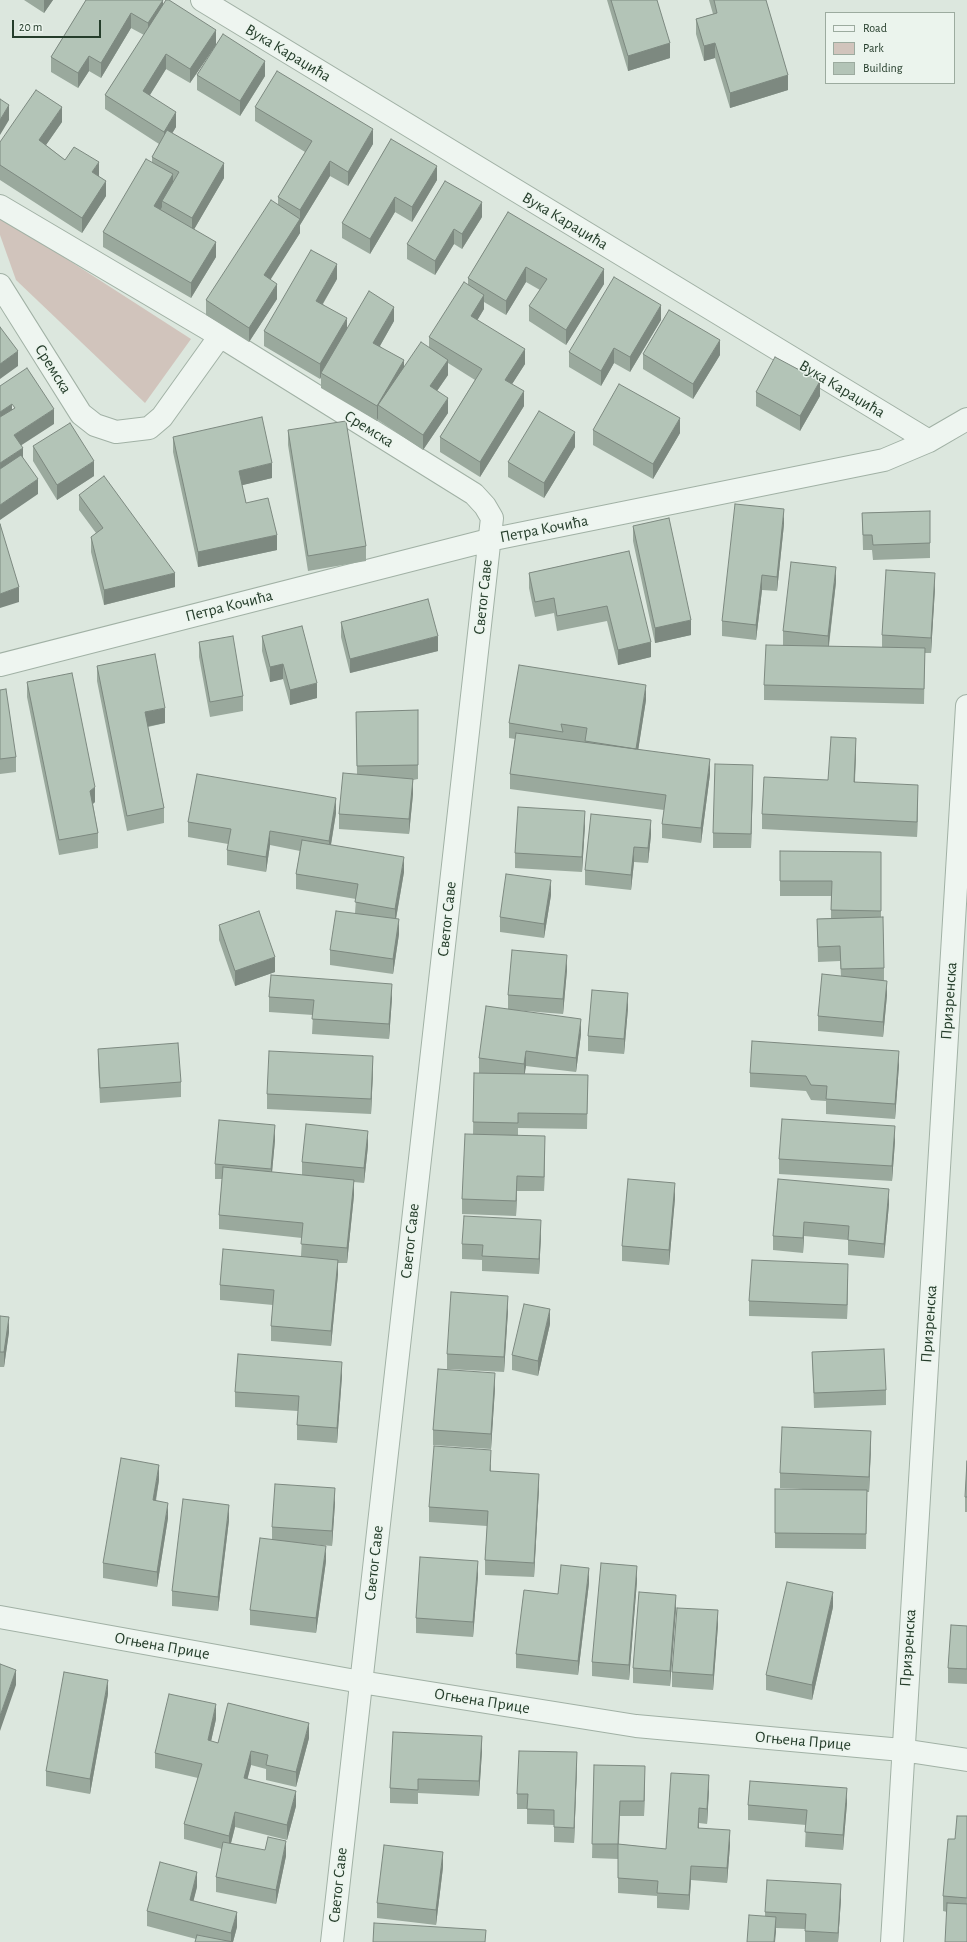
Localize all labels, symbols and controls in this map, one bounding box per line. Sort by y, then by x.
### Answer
scale bar [14,12,103,38]
legend [825,12,955,84]
street label: Вука Караџића [242,20,334,86]
text: 20 m [19,21,42,33]
text: Road [863,22,887,34]
text: Park [863,42,884,54]
text: Building [863,62,903,74]
street label: Вука Караџића [519,188,611,254]
street label: Сремска [30,341,76,397]
street label: Вука Караџића [796,356,888,422]
street label: Сремска [341,406,397,452]
street label: Петра Кочића [498,511,590,547]
street label: Светог Саве [469,558,497,636]
street label: Петра Кочића [183,586,275,626]
street label: Светог Саве [433,880,461,958]
street label: Призренска [937,961,961,1041]
street label: Светог Саве [396,1202,424,1280]
street label: Призренска [917,1284,941,1364]
street label: Светог Саве [360,1524,388,1602]
street label: Призренска [896,1608,920,1688]
street label: Огњена Прице [113,1628,211,1664]
street label: Огњена Прице [433,1684,531,1718]
street label: Огњена Прице [754,1727,852,1755]
street label: Светог Саве [324,1846,352,1924]

